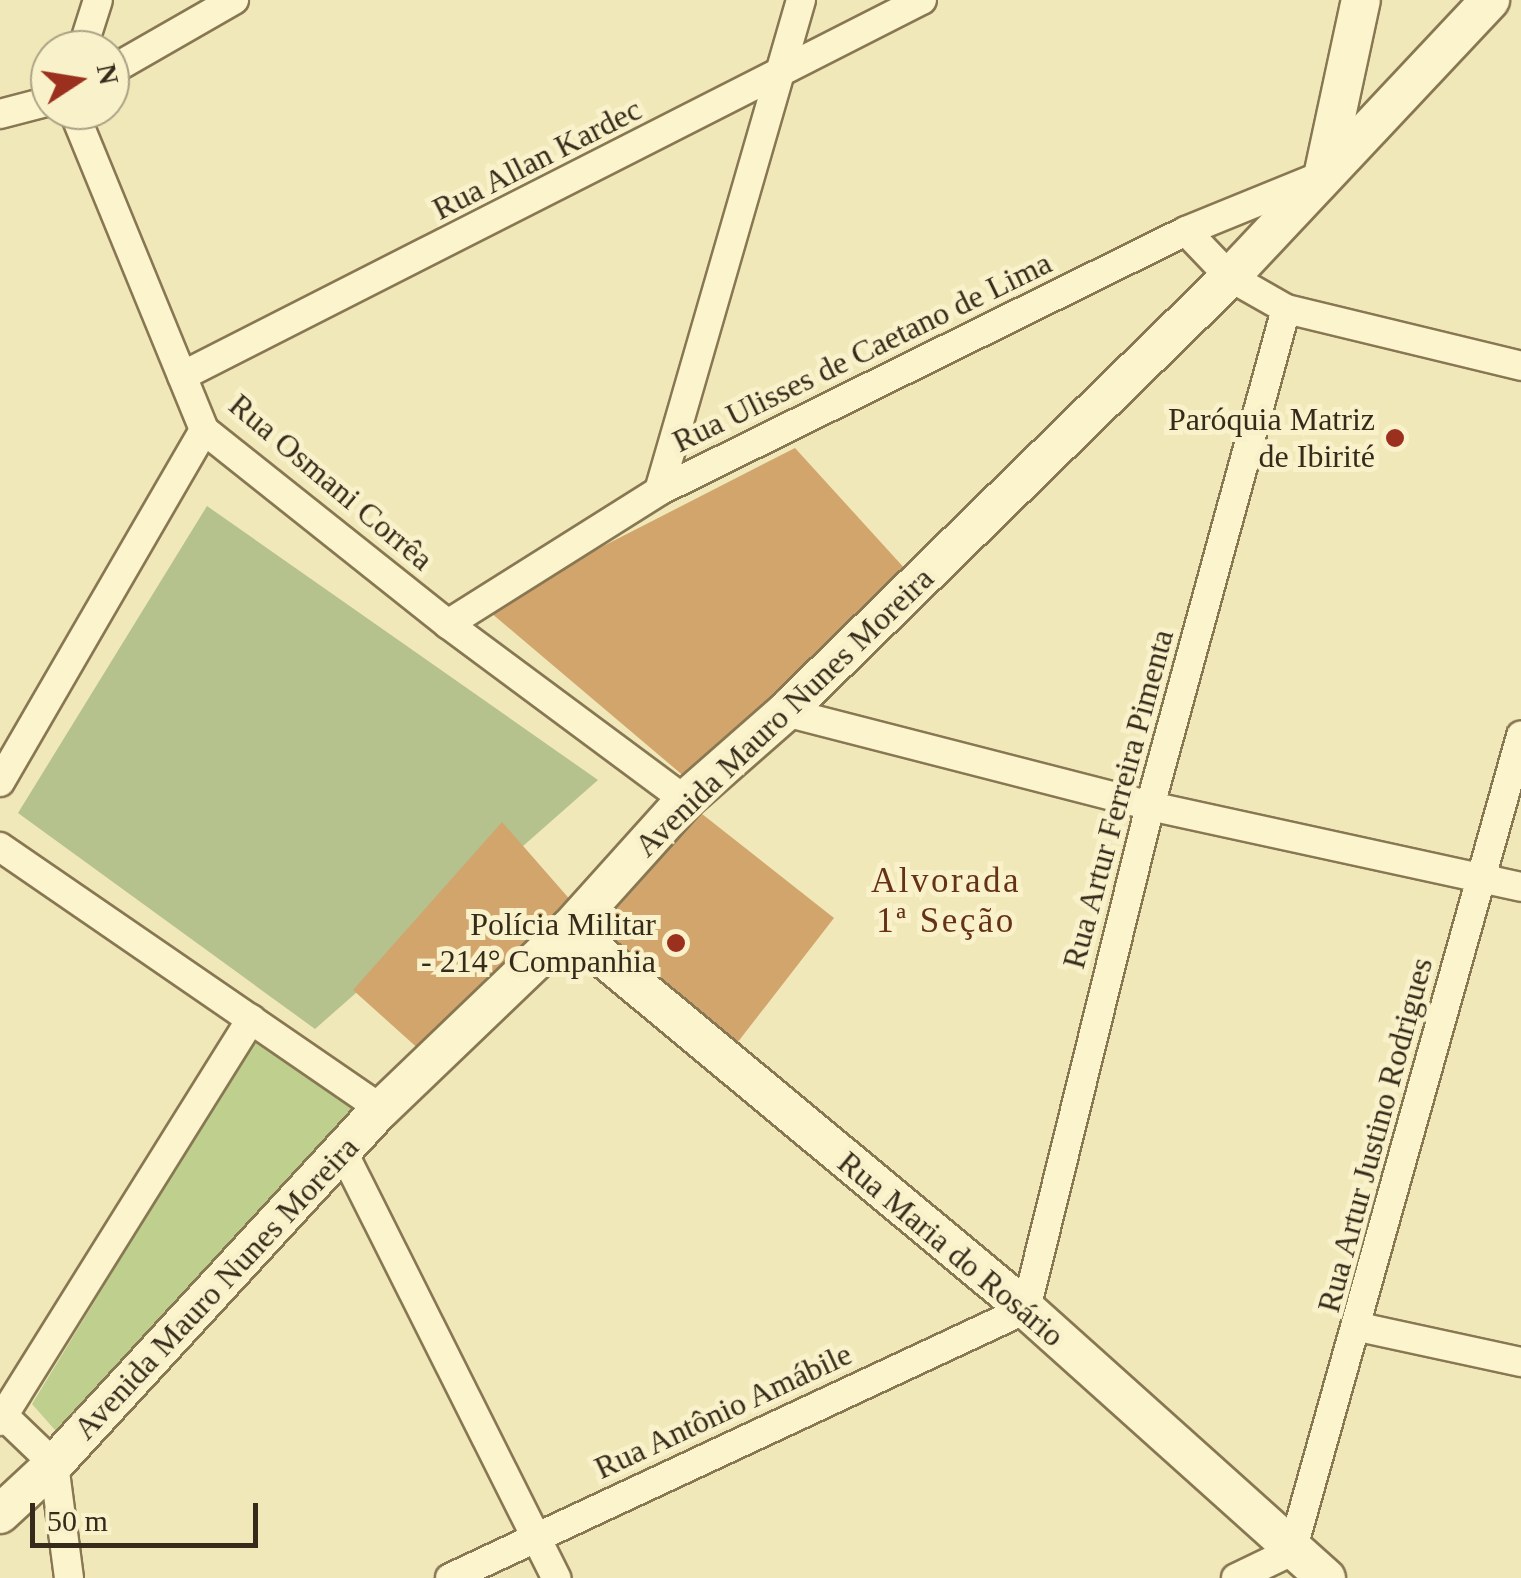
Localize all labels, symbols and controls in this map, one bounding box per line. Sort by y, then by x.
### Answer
north arrow [30,30,130,130]
text: N [91,61,125,87]
street label: Rua Allan Kardec [425,89,649,229]
street label: Rua Ulisses de Caetano de Lima [666,243,1058,461]
street label: Rua Osmani Corrêa [221,386,441,578]
place label: Paróquia Matriz de Ibirité [1168,401,1375,476]
marker: Paróquia Matriz de Ibirité [1384,427,1406,449]
street label: Avenida Mauro Nunes Moreira [627,559,941,865]
street label: Rua Artur Ferreira Pimenta [1054,625,1182,973]
district label: Alvorada 1ª Seção [871,860,1021,942]
place label: Polícia Militar - 214° Companhia [421,906,656,981]
marker: Polícia Militar - 214° Companhia [665,932,687,954]
street label: Rua Artur Justino Rodrigues [1309,953,1441,1317]
street label: Avenida Mauro Nunes Moreira [65,1129,367,1447]
street label: Rua Maria do Rosário [830,1143,1072,1355]
street label: Rua Antônio Amábile [587,1334,859,1488]
scale bar [35,1483,262,1545]
text: 50 m [47,1504,108,1537]

